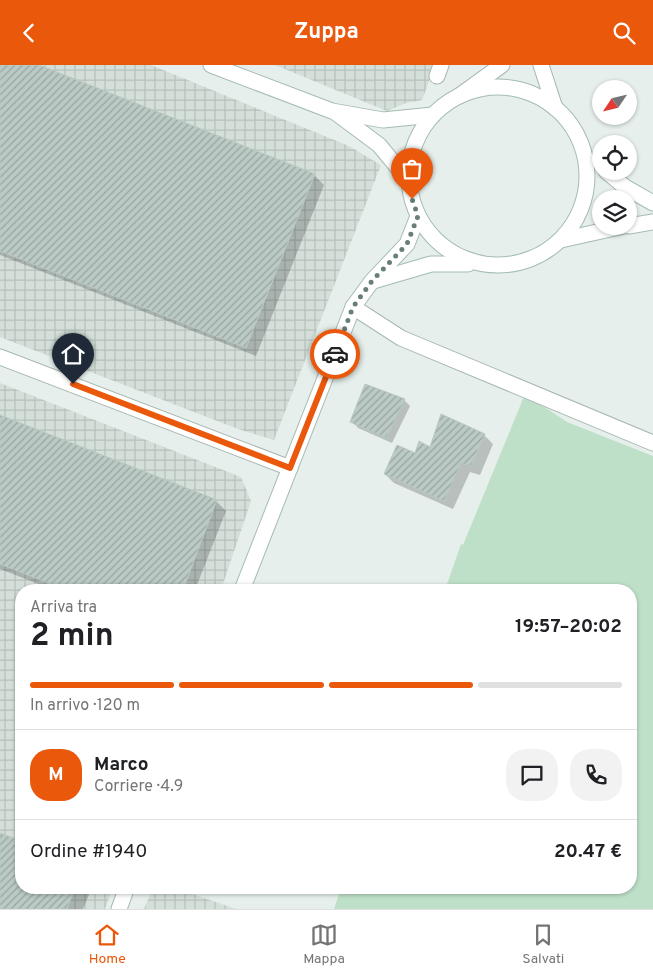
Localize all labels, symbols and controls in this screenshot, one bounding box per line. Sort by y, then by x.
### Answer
icon: back [15,19,43,47]
text: Zuppa [294,19,359,46]
icon: search [610,19,638,47]
north arrow [592,80,638,125]
map controls [592,80,637,235]
button: locate [592,135,637,180]
pin [391,148,433,199]
icon: bag [398,155,426,183]
button: layers [592,190,637,235]
courier [310,329,360,379]
pin [52,333,94,384]
icon: home [59,340,87,368]
icon: car [321,340,349,368]
text: Arriva tra [30,598,97,618]
text: 19:57–20:02 [515,615,622,639]
text: 2 min [30,617,114,657]
text: In arrivo · 120 m [30,696,140,716]
button: chat [506,749,558,801]
button: phone [570,749,622,801]
text: Marco [94,753,149,777]
text: M [48,763,64,787]
text: Corriere · 4.9 [94,777,183,797]
text: Ordine #1940 [30,840,147,864]
text: 20.47 € [554,840,622,864]
tab: Home [89,921,126,968]
tab: Mappa [303,921,345,968]
tab: Salvati [522,921,564,968]

